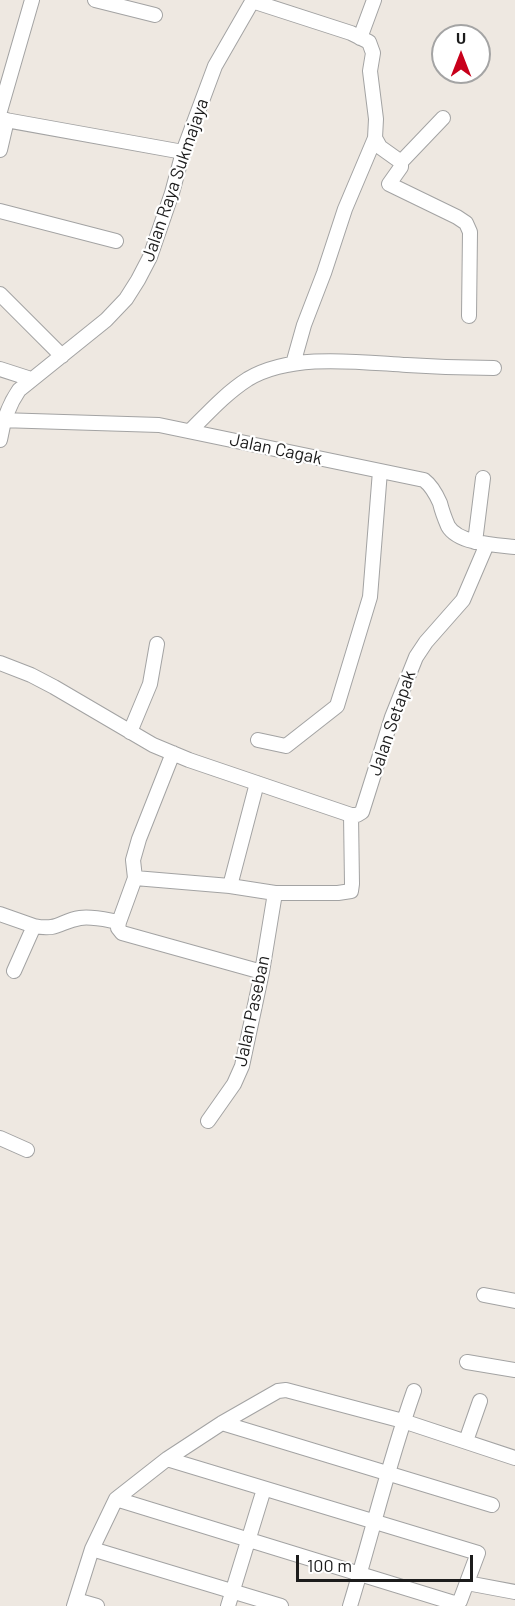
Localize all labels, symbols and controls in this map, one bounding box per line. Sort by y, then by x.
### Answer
north arrow [431,24,491,84]
text: U [456,28,466,47]
street label: Jalan Raya Sukmajaya [137,96,213,264]
street label: Jalan Cagak [228,429,324,469]
street label: Jalan Setapak [364,667,420,779]
street label: Jalan Paseban [230,953,274,1069]
scale bar [299,1543,476,1581]
text: 100 m [307,1554,352,1576]

